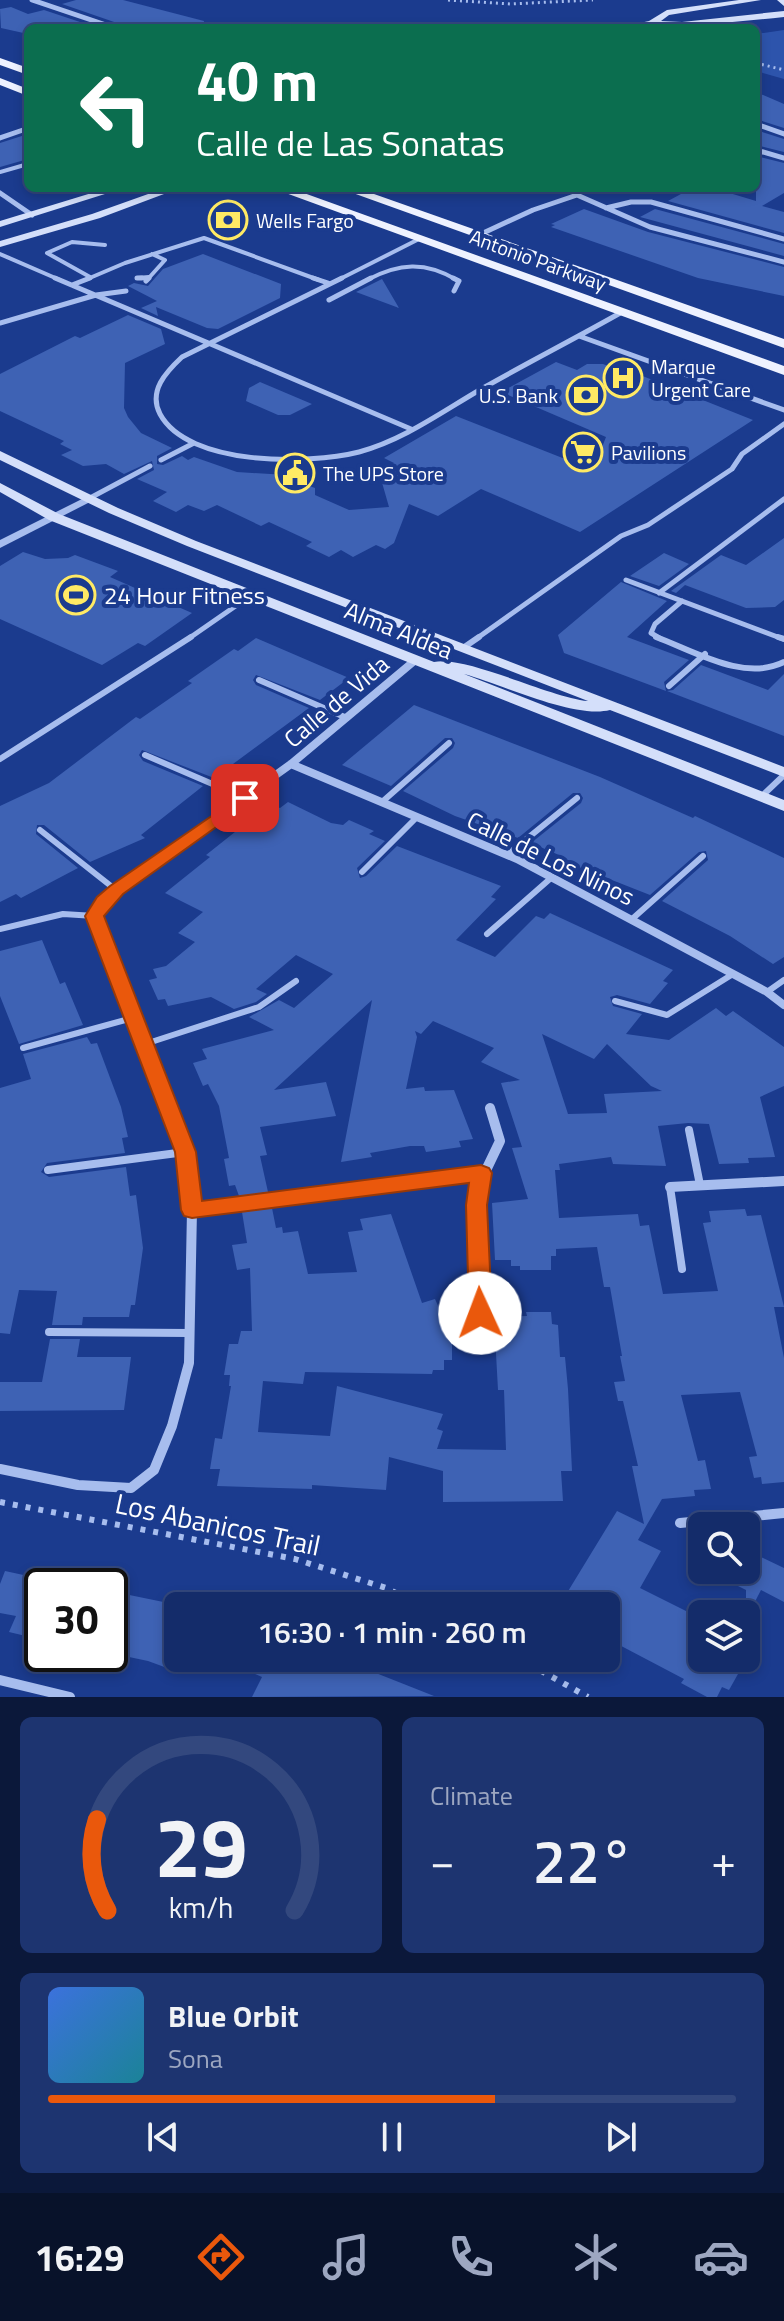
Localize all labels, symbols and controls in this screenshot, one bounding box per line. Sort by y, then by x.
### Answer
text: 40 m [196,38,318,123]
icon: left [64,56,168,160]
text: Calle de Las Sonatas [196,115,505,170]
bank icon: Wells Fargo [207,199,249,241]
place label: Wells Fargo [256,205,354,236]
street label: Antonio Parkway [465,221,611,299]
place label: Marque Urgent Care [651,351,751,405]
hospital icon: Marque Urgent Care [602,357,644,399]
bank icon: U.S. Bank [565,374,607,416]
place label: U.S. Bank [479,380,558,411]
supermarket icon: Pavilions [562,431,604,473]
place label: Pavilions [611,437,686,468]
public building icon: The UPS Store [274,452,316,494]
place label: The UPS Store [323,458,444,489]
sports icon: 24 Hour Fitness [55,574,97,616]
place label: 24 Hour Fitness [104,577,265,613]
street label: Alma Aldea [339,592,459,668]
street label: Calle de Vida [276,646,396,756]
pin [211,764,279,832]
icon: arrive [223,776,267,820]
street label: Calle de Los Ninos [461,802,641,914]
position arrow [438,1271,522,1355]
street label: Los Abanicos Trail [112,1481,324,1567]
map controls [688,1512,760,1672]
button: search [688,1512,760,1584]
speed limit sign: 30 [24,1568,128,1672]
button: layers [688,1600,760,1672]
text: 16:30 · 1 min · 260 m [257,1609,527,1655]
text: Climate [430,1776,513,1815]
text: 29 [154,1783,248,1909]
text: 22° [533,1815,633,1906]
text: − [430,1827,455,1894]
text: + [711,1827,736,1894]
text: km/h [169,1886,233,1929]
text: Blue Orbit [168,1993,299,2039]
text: Sona [168,2039,223,2078]
icon: previous [141,2115,185,2159]
icon: pause [370,2115,414,2159]
icon: next [599,2115,643,2159]
icon: directions [193,2229,249,2285]
icon: music [318,2229,374,2285]
icon: phone [443,2229,499,2285]
icon: climate [568,2229,624,2285]
icon: car [693,2229,749,2285]
text: 16:29 [35,2230,124,2285]

